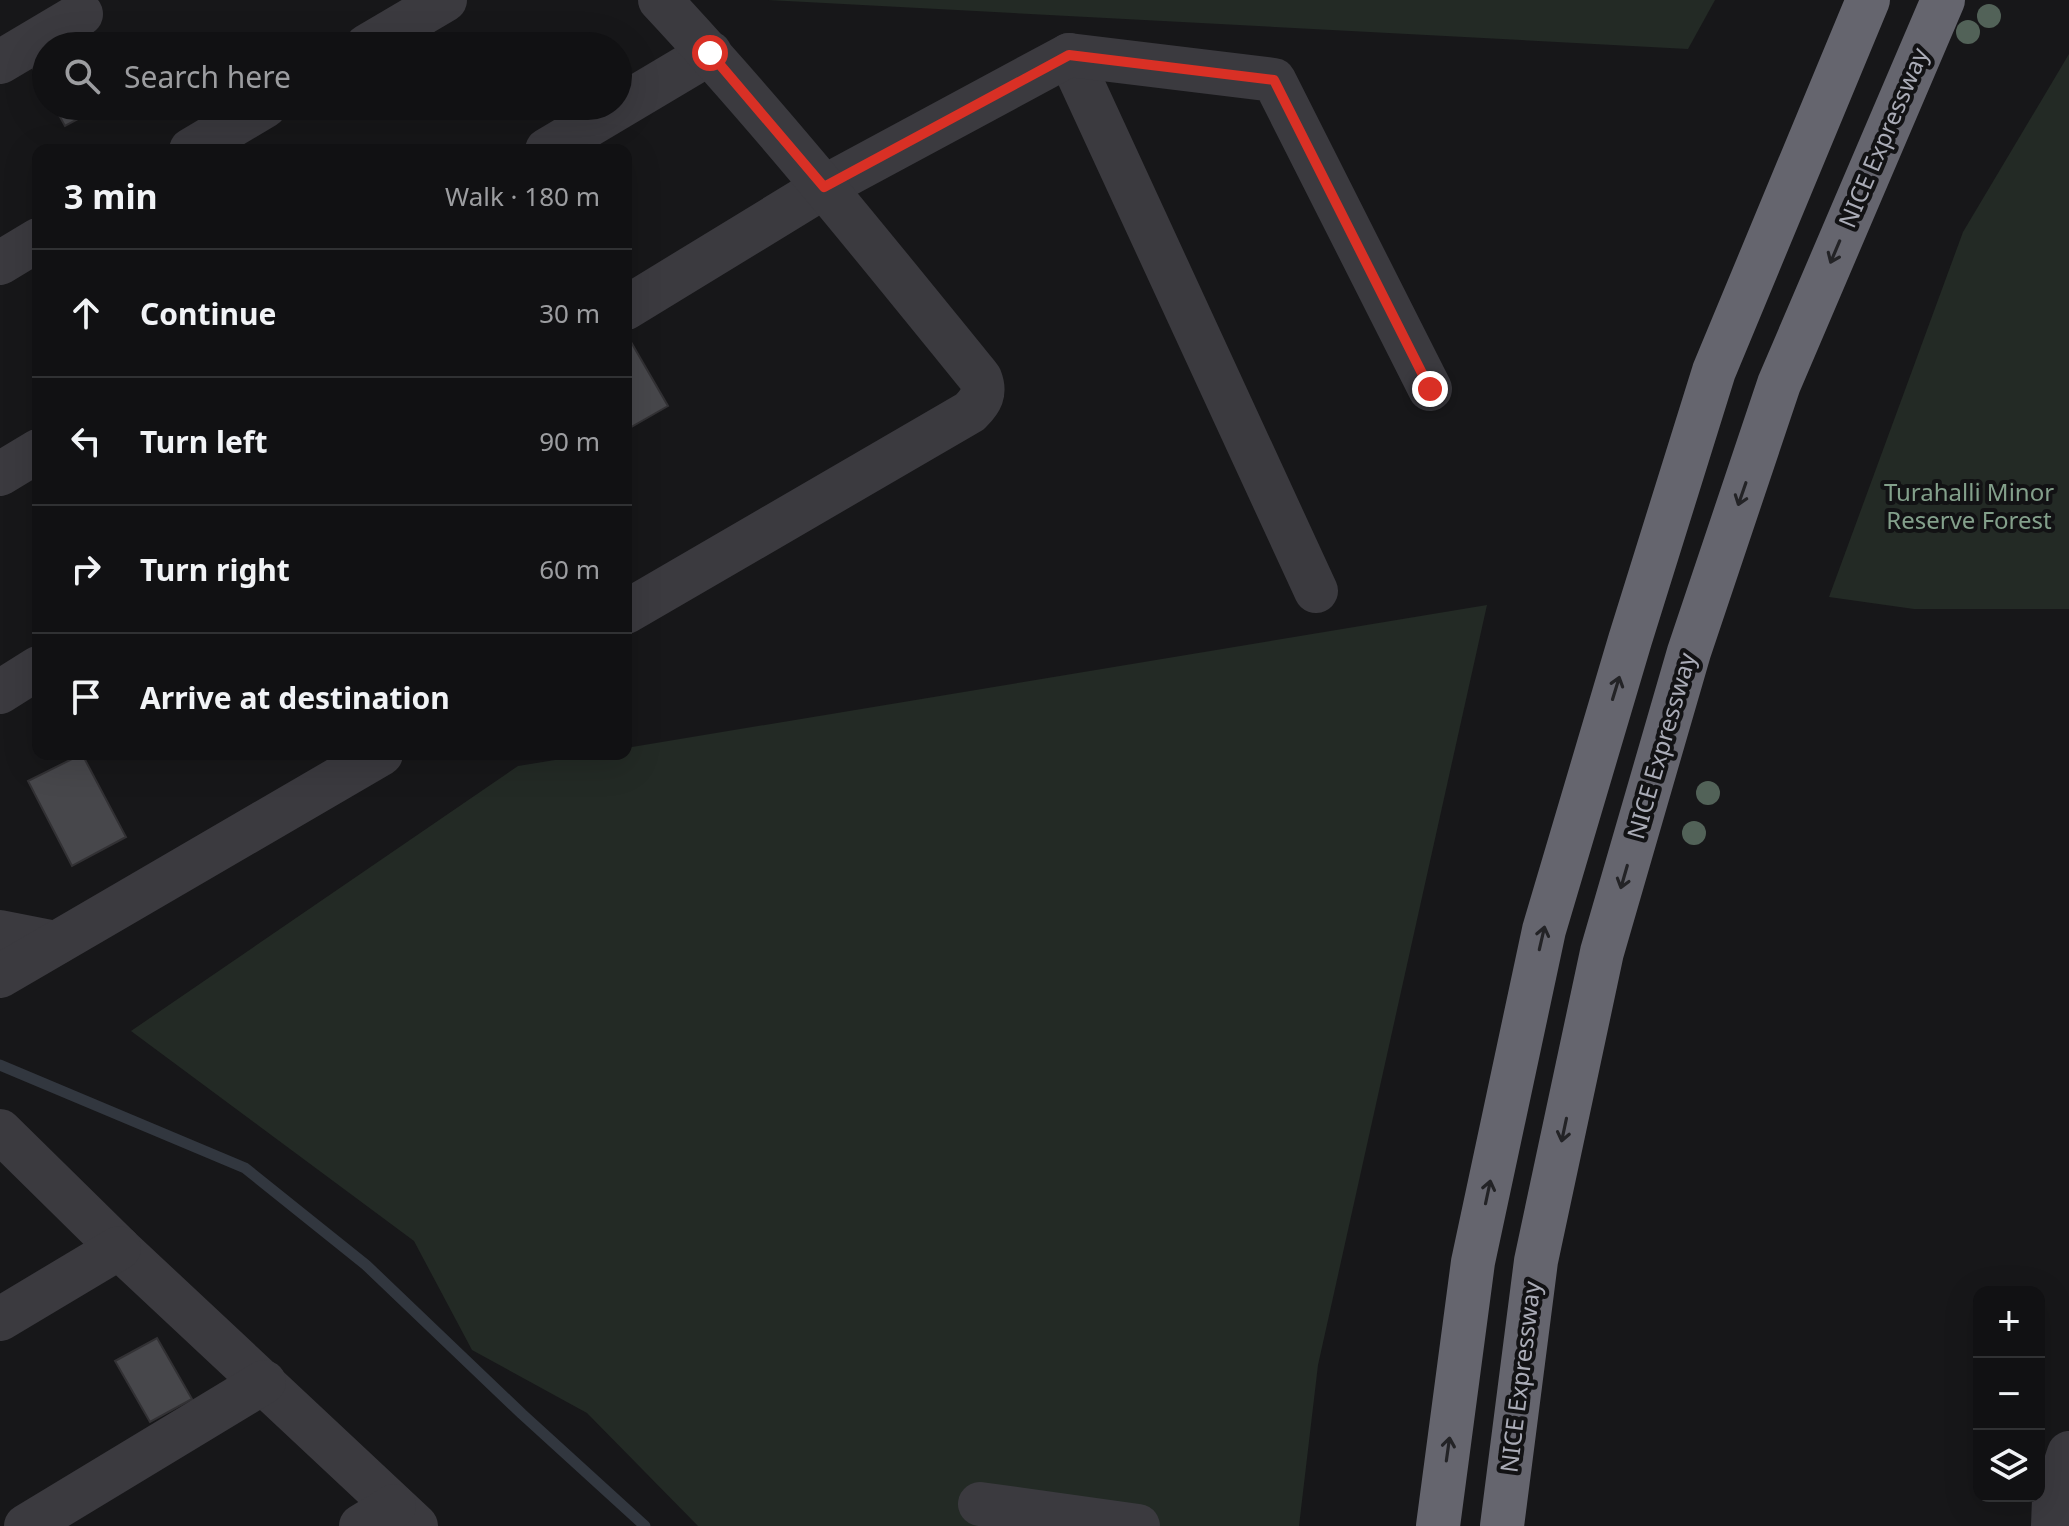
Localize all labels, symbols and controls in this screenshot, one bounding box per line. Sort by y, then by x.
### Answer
search box [32,32,632,120]
route start [692,35,728,71]
street label: NICE Expressway [1830,42,1936,232]
icon: search [60,54,104,98]
text: Search here [124,56,291,97]
text: 3 min [64,173,158,219]
text: Walk · 180 m [445,178,600,214]
one-way arrow [1827,239,1842,264]
icon: ahead [64,291,108,335]
text: Continue [140,293,276,334]
text: 30 m [539,295,600,331]
route end [1412,371,1448,407]
icon: left [64,419,108,463]
text: Turn left [140,421,268,462]
text: 90 m [539,423,600,459]
park label: Turahalli Minor Reserve Forest [1884,475,2054,536]
one-way arrow [1733,482,1748,507]
icon: right [64,547,108,591]
text: Turn right [140,549,290,590]
text: 60 m [539,551,600,587]
street label: NICE Expressway [1618,648,1703,843]
icon: arrive [64,675,108,719]
one-way arrow [1609,676,1624,702]
text: Arrive at destination [140,677,450,718]
one-way arrow [1616,863,1631,889]
one-way arrow [1536,925,1551,951]
one-way arrow [1556,1116,1571,1142]
one-way arrow [1481,1180,1496,1205]
street label: NICE Expressway [1491,1279,1548,1474]
map controls [1973,1286,2045,1502]
button: + [1973,1286,2045,1358]
button: − [1973,1358,2045,1430]
button: layers [1973,1430,2045,1502]
one-way arrow [1441,1436,1456,1463]

